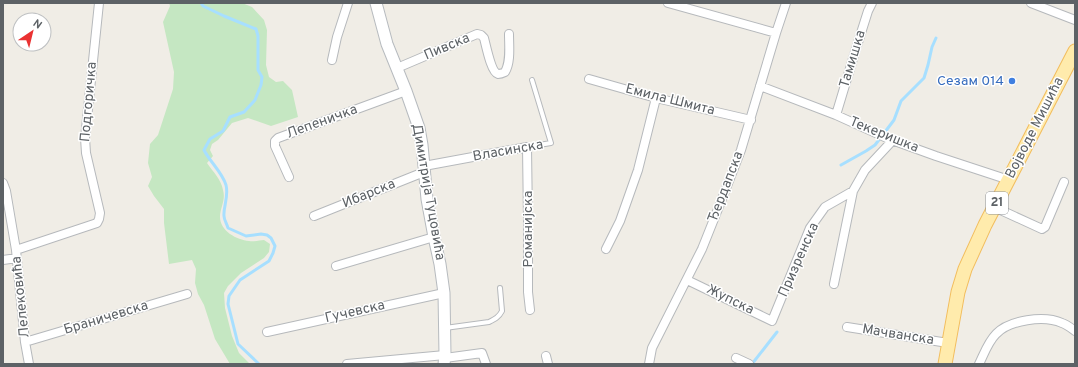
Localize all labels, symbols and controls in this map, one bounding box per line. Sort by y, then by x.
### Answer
north arrow [12,12,52,52]
text: N [30,17,44,33]
street label: Тамишка [836,28,870,90]
street label: Пивска [422,30,472,64]
street label: Подгоричка [77,61,101,143]
place label: Сезам 014 [937,73,1004,90]
street label: Војводе Мишића [1002,75,1068,181]
marker: Сезам 014 [1007,76,1017,86]
street label: Емила Шмита [623,81,717,119]
street label: Лепеничка [284,101,360,143]
street label: Текеришка [847,113,921,157]
street label: Димитрија Туцовића [408,122,448,262]
street label: Власинска [471,136,545,166]
street label: Ђердапска [705,149,747,225]
street label: Ибарска [340,176,398,212]
street label: Романијска [520,191,537,267]
road number: 21 [986,192,1008,214]
street label: Призренска [775,220,823,300]
street label: Лелековића [8,255,34,339]
street label: Жупска [703,281,757,319]
street label: Браничевска [62,297,150,339]
street label: Гучевска [323,297,387,327]
street label: Мачванска [861,321,935,349]

